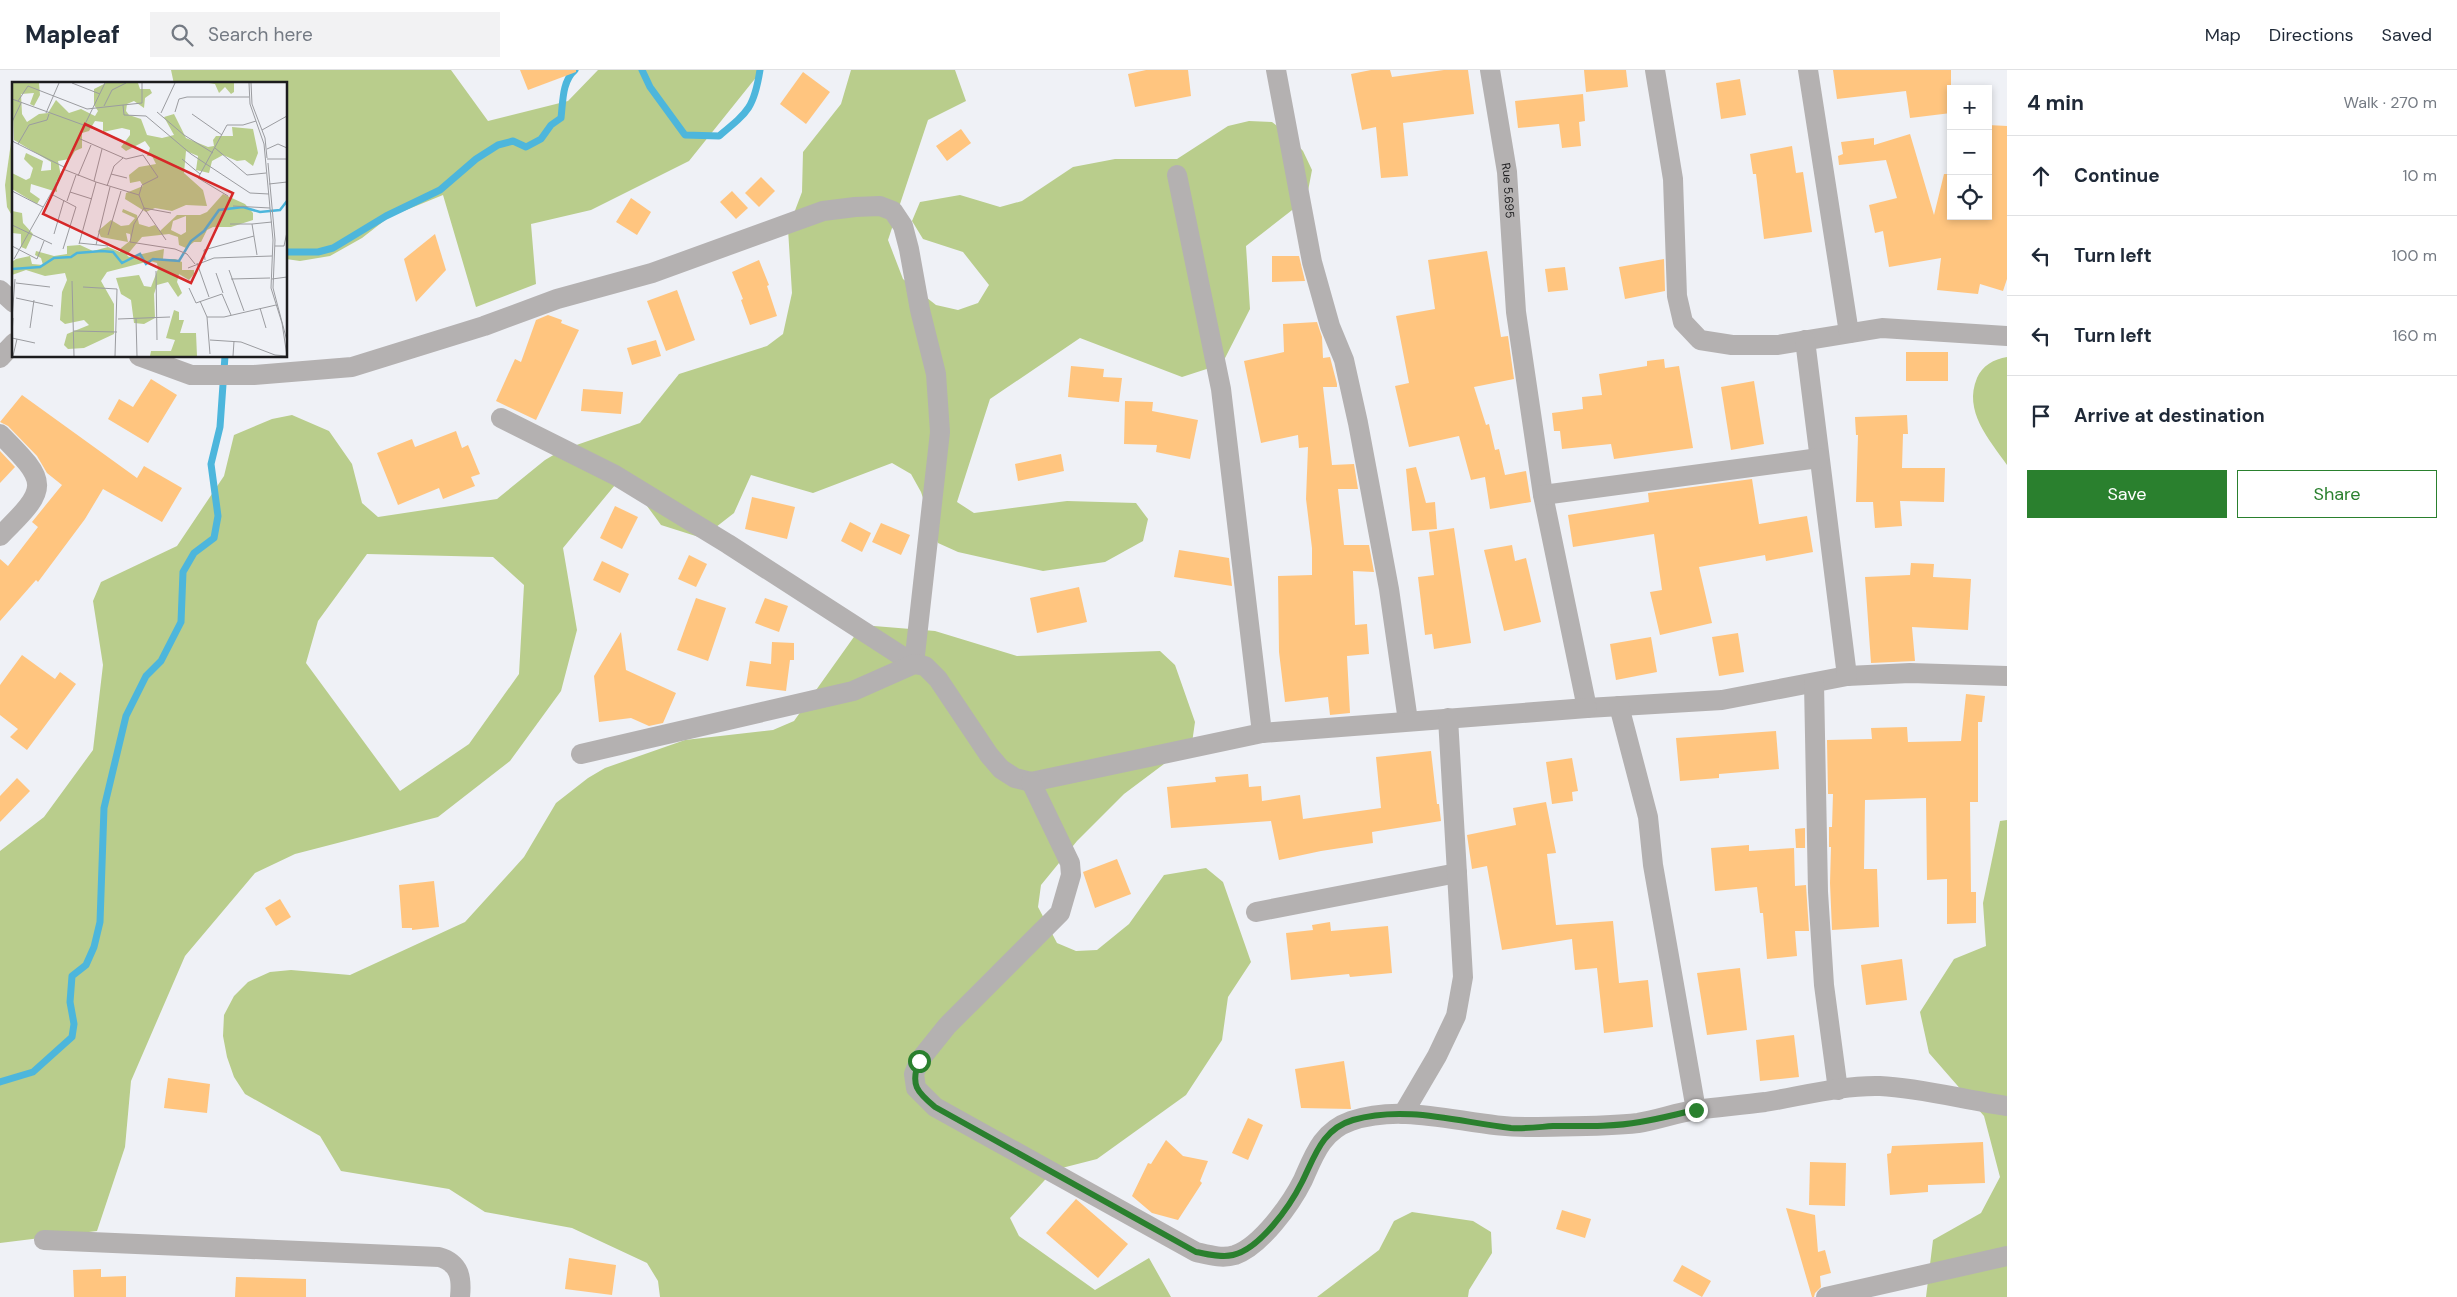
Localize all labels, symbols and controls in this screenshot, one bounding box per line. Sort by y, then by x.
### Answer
search box [150,12,500,57]
text: Mapleaf [25,19,120,50]
icon: search [168,21,196,49]
text: Search here [208,22,313,47]
text: Map [2205,23,2241,47]
text: Directions [2269,23,2354,47]
text: Saved [2382,23,2432,47]
inset map [12,82,288,358]
map controls [1947,85,1992,220]
button: + [1947,85,1992,130]
text: 4 min [2027,89,2084,117]
text: Walk · 270 m [2344,92,2437,113]
button: − [1947,130,1992,175]
street label: Rue 5.695 [1498,162,1518,219]
icon: ahead [2027,162,2055,190]
text: Continue [2074,163,2160,188]
text: 10 m [2403,165,2437,186]
button: locate [1947,175,1992,220]
icon: left [2027,242,2055,270]
text: Turn left [2074,243,2152,268]
text: 100 m [2392,245,2437,266]
icon: left [2027,322,2055,350]
text: Turn left [2074,323,2152,348]
text: 160 m [2393,325,2437,346]
icon: arrive [2027,402,2055,430]
text: Arrive at destination [2074,403,2265,428]
button: Save [2027,470,2227,518]
button: Share [2237,470,2437,518]
route start [908,1050,931,1073]
route end [1685,1099,1708,1122]

